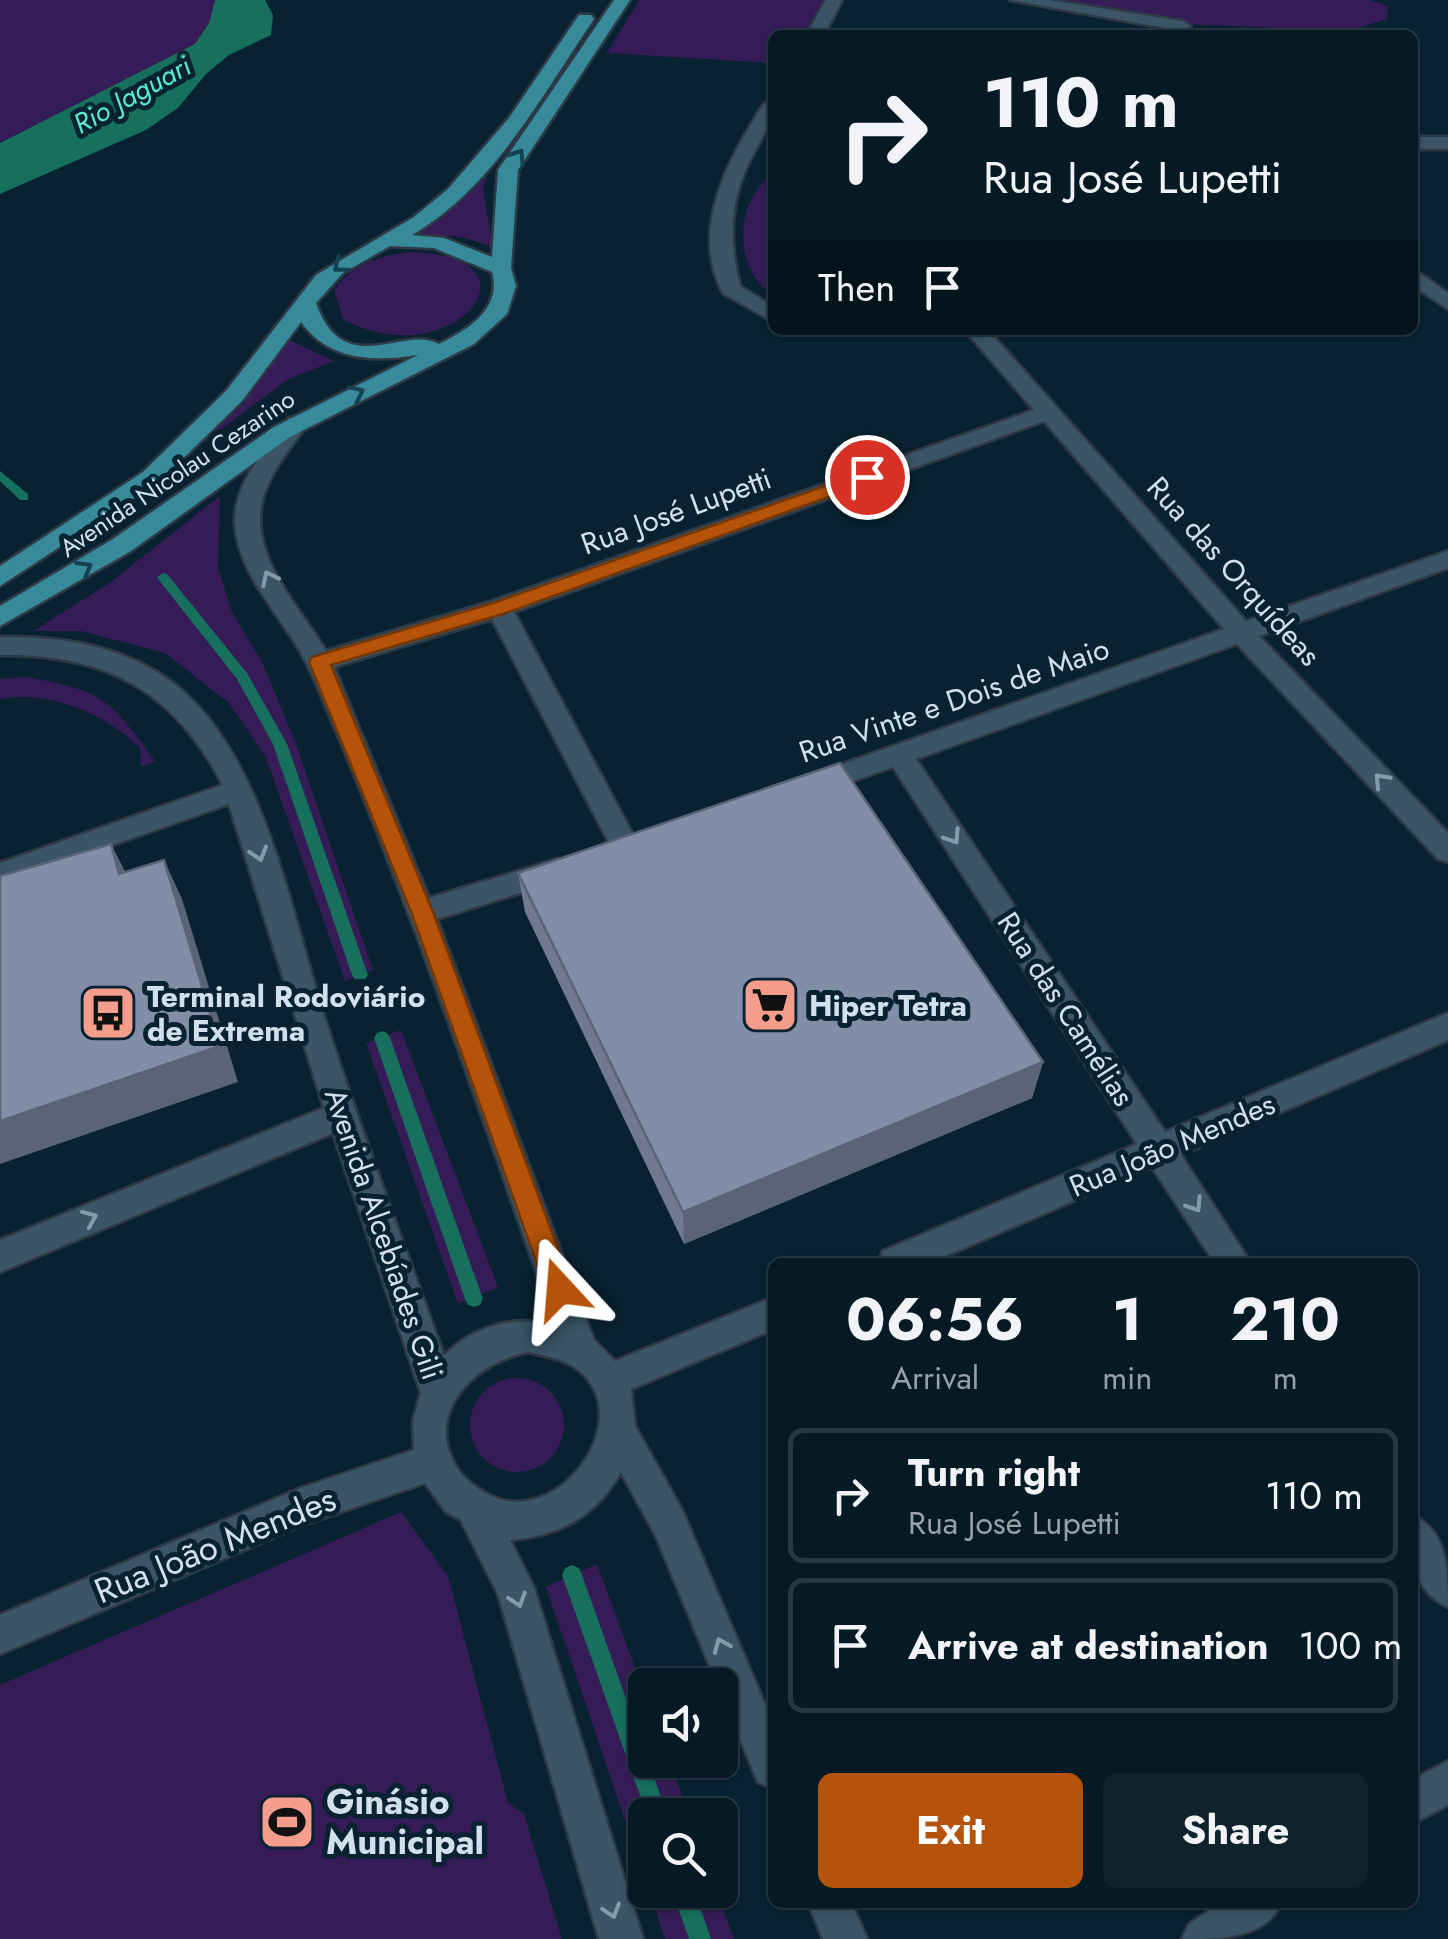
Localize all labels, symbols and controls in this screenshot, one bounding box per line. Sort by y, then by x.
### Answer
water label: Rio Jaguari [66,45,199,144]
text: 110 m [983,52,1179,153]
icon: right [818,70,948,200]
text: Rua José Lupetti [983,145,1282,210]
one-way arrow [505,149,524,167]
one-way arrow [333,254,351,271]
text: Then [818,260,895,315]
icon: arrive [915,260,970,315]
street label: Avenida Nicolau Cezarino [52,381,302,565]
one-way arrow [347,386,365,405]
pin [825,435,910,520]
icon: arrive [840,450,895,505]
street label: Rua José Lupetti [575,457,777,565]
street label: Rua das Orquídeas [1137,467,1331,675]
one-way arrow [74,561,92,581]
one-way arrow [262,571,281,589]
street label: Rua Vinte e Dois de Maio [793,627,1115,773]
one-way arrow [1375,774,1393,792]
one-way arrow [940,826,959,844]
one-way arrow [247,845,267,862]
street label: Rua das Camélias [987,904,1145,1114]
place label: Terminal Rodoviário de Extrema [147,975,425,1052]
supermarket icon: Hiper Tetra [740,975,800,1035]
bus stop icon: Terminal Rodoviário de Extrema [78,983,138,1043]
place label: Hiper Tetra [809,984,967,1027]
street label: Avenida Alcebíades Gili [314,1082,454,1386]
street label: Rua João Mendes [1063,1082,1281,1208]
one-way arrow [1183,1195,1202,1213]
one-way arrow [80,1210,98,1230]
position arrow [508,1237,612,1341]
text: 06:56 [846,1276,1024,1363]
text: 1 [1112,1276,1142,1363]
text: 210 [1230,1276,1340,1363]
text: Arrival [891,1355,979,1401]
text: min [1102,1355,1152,1401]
text: m [1273,1355,1298,1401]
text: Turn right [908,1445,1080,1500]
icon: right [823,1468,878,1523]
text: 110 m [1265,1468,1363,1523]
street label: Rua João Mendes [87,1474,343,1616]
text: Rua José Lupetti [908,1500,1121,1546]
one-way arrow [506,1590,526,1607]
icon: arrive [823,1618,878,1673]
text: Arrive at destination [908,1618,1269,1673]
text: 100 m [1299,1618,1402,1673]
one-way arrow [713,1638,733,1656]
map controls [628,1668,738,1908]
button: sound [628,1668,738,1778]
button: Exit [818,1773,1083,1888]
button: Share [1103,1773,1368,1888]
place label: Ginásio Municipal [326,1777,484,1867]
sports icon: Ginásio Municipal [257,1792,317,1852]
button: search [628,1798,738,1908]
one-way arrow [600,1901,621,1918]

